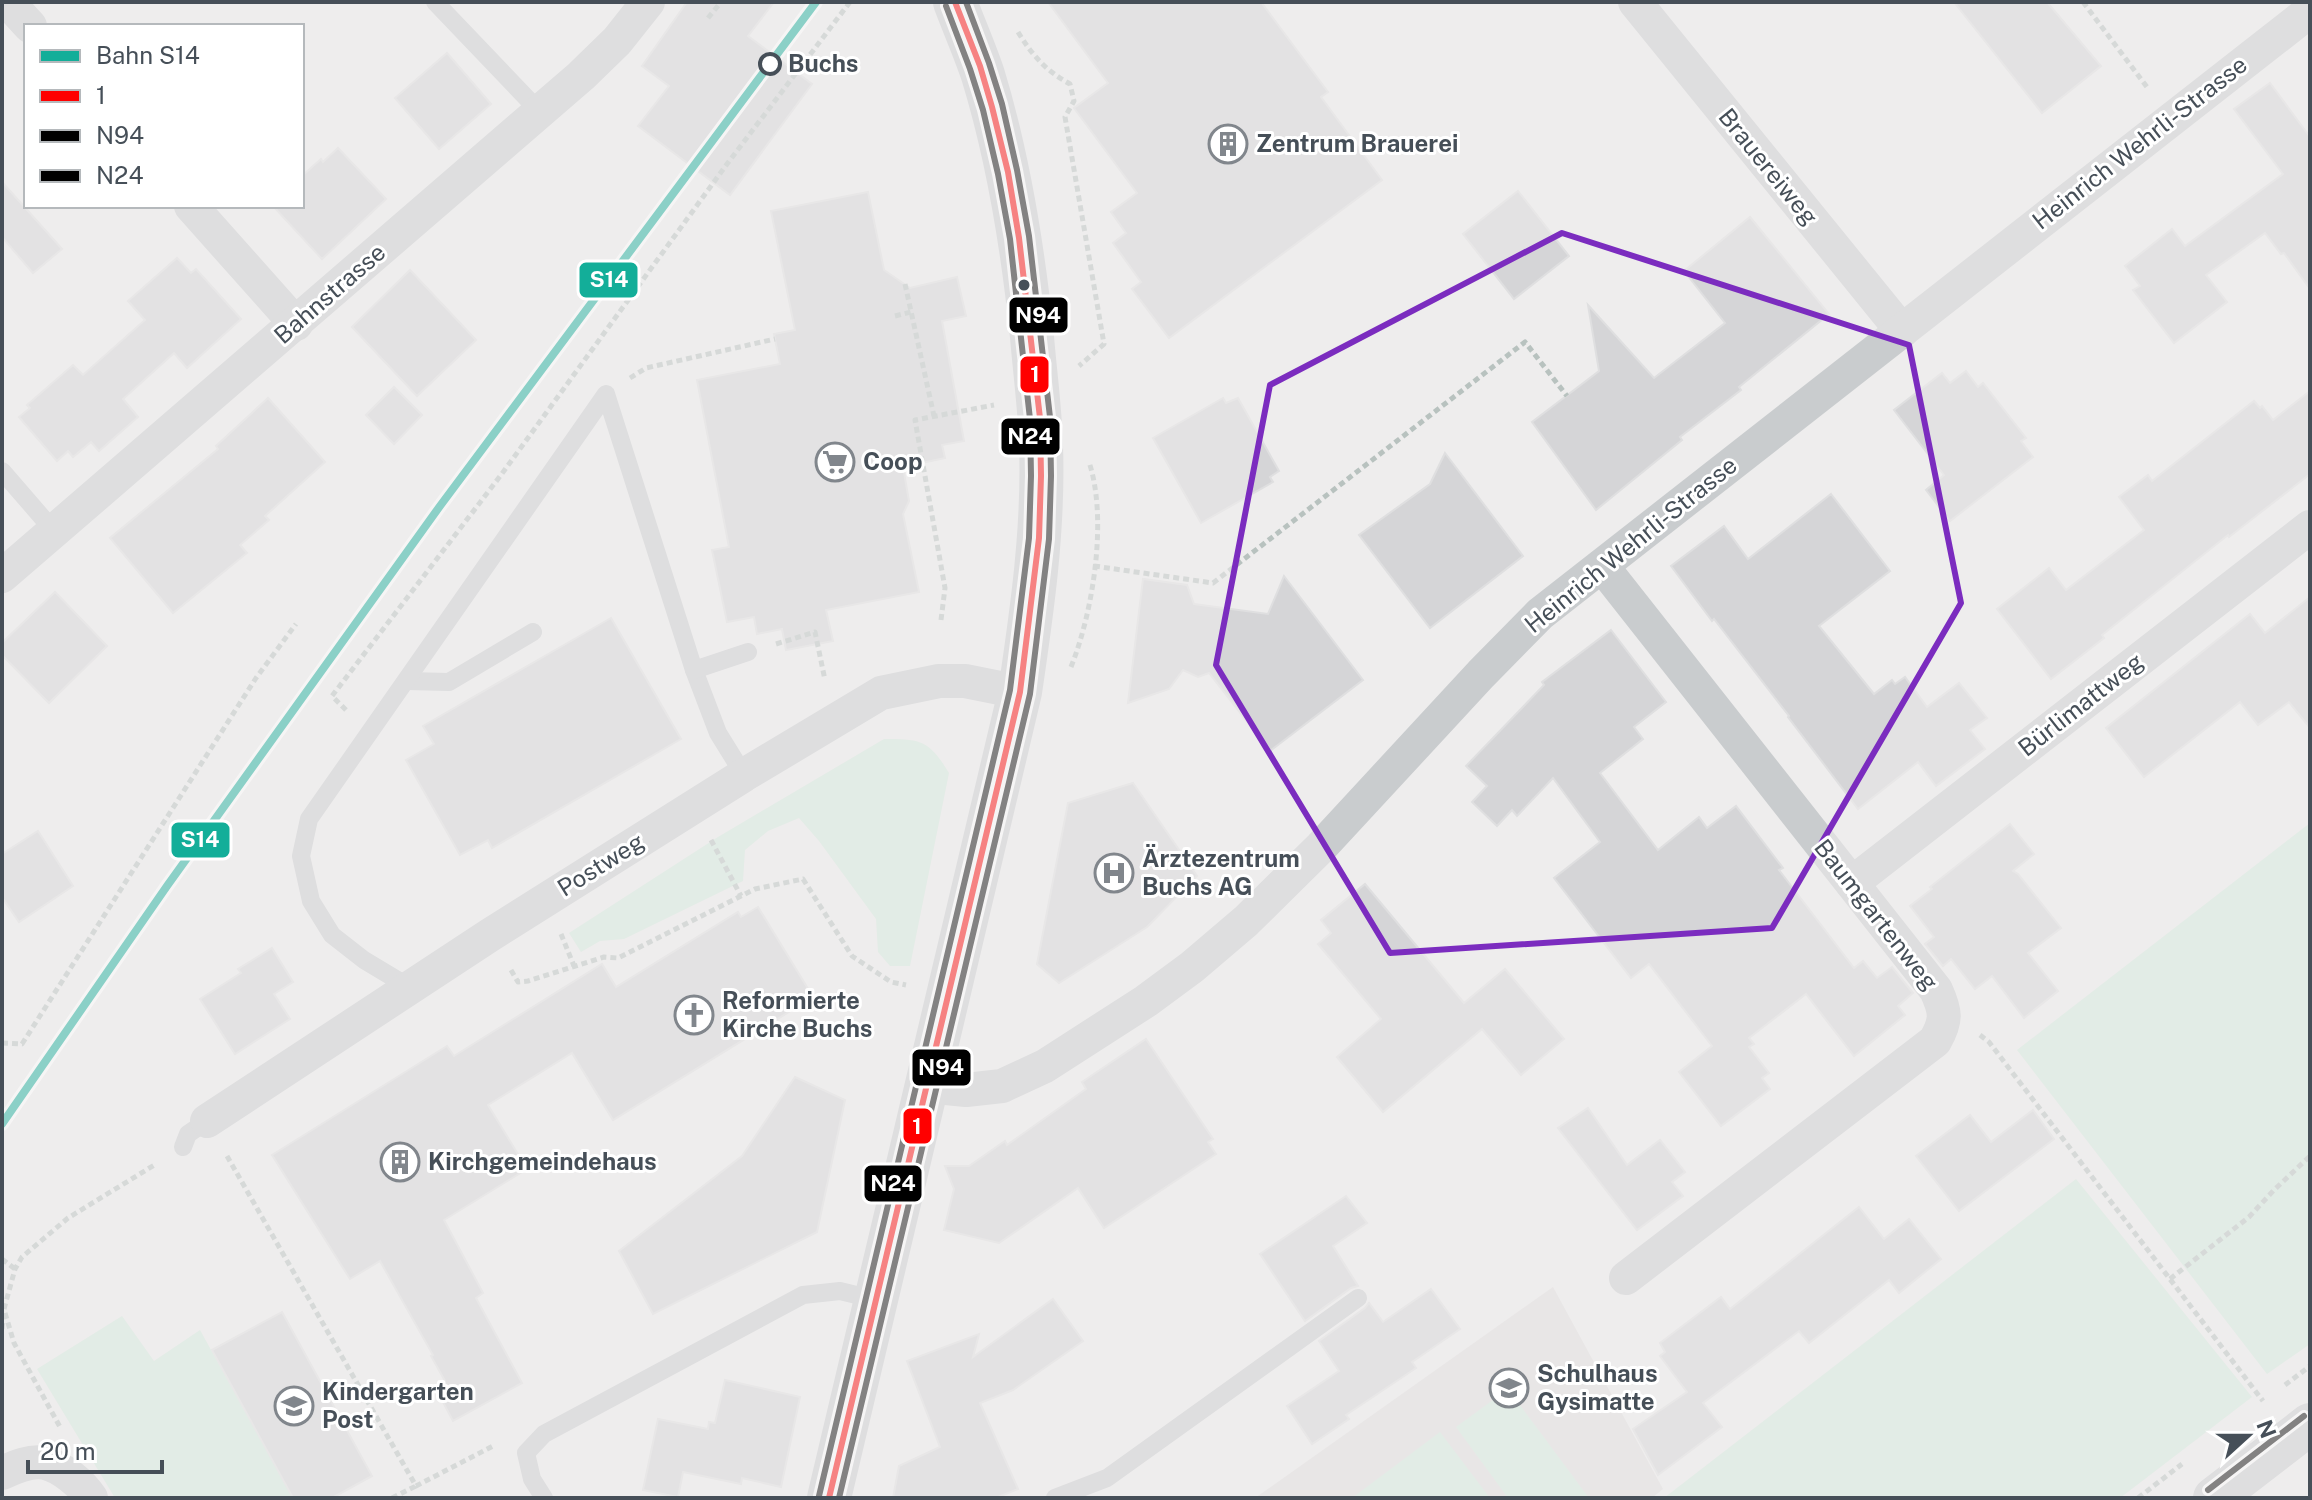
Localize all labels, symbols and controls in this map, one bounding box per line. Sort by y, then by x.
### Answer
legend [24,24,304,208]
text: Bahn S14 [96,41,200,69]
place label: Buchs [788,49,859,77]
street label: Heinrich Wehrli-Strasse [2027,50,2252,235]
marker: Buchs [759,53,781,75]
text: 1 [96,81,106,109]
street label: Brauereiweg [1713,103,1824,230]
text: N94 [96,121,144,149]
building icon: Zentrum Brauerei [1207,123,1249,165]
place label: Zentrum Brauerei [1256,129,1458,157]
text: N24 [96,161,143,189]
street label: Bahnstrasse [268,237,391,349]
line badge: S14 [578,261,639,299]
text: S14 [589,266,629,292]
unlabelled marker [1016,277,1032,293]
line badge: N94 [1008,296,1069,334]
text: N94 [1015,302,1061,328]
line badge: 1 [1019,355,1050,394]
text: 1 [1030,361,1040,387]
line badge: N24 [1000,417,1061,456]
text: N24 [1007,423,1053,449]
supermarket icon: Coop [814,441,856,483]
place label: Coop [863,447,922,475]
street label: Heinrich Wehrli-Strasse [1519,450,1742,638]
street label: Bürlimattweg [2012,647,2148,762]
line badge: S14 [170,821,231,859]
text: S14 [180,826,220,852]
street label: Postweg [552,827,649,902]
street label: Baumgartenweg [1809,833,1944,996]
place label: Ärztezentrum Buchs AG [1142,844,1300,900]
hospital icon: Ärztezentrum Buchs AG [1093,852,1135,894]
place label: Reformierte Kirche Buchs [722,986,873,1042]
church icon: Reformierte Kirche Buchs [673,994,715,1036]
line badge: N94 [911,1048,972,1087]
text: N94 [918,1054,964,1080]
line badge: 1 [902,1107,933,1145]
text: 1 [912,1113,922,1139]
building icon: Kirchgemeindehaus [379,1141,421,1183]
place label: Kirchgemeindehaus [428,1147,657,1175]
line badge: N24 [863,1164,923,1203]
text: N24 [870,1170,916,1196]
place label: Schulhaus Gysimatte [1537,1359,1658,1415]
school or university icon: Schulhaus Gysimatte [1488,1367,1530,1409]
place label: Kindergarten Post [322,1377,474,1433]
school or university icon: Kindergarten Post [273,1385,315,1427]
north arrow [2208,1396,2288,1476]
text: N [2251,1416,2282,1442]
scale bar [28,1424,162,1474]
text: 20 m [40,1437,96,1465]

